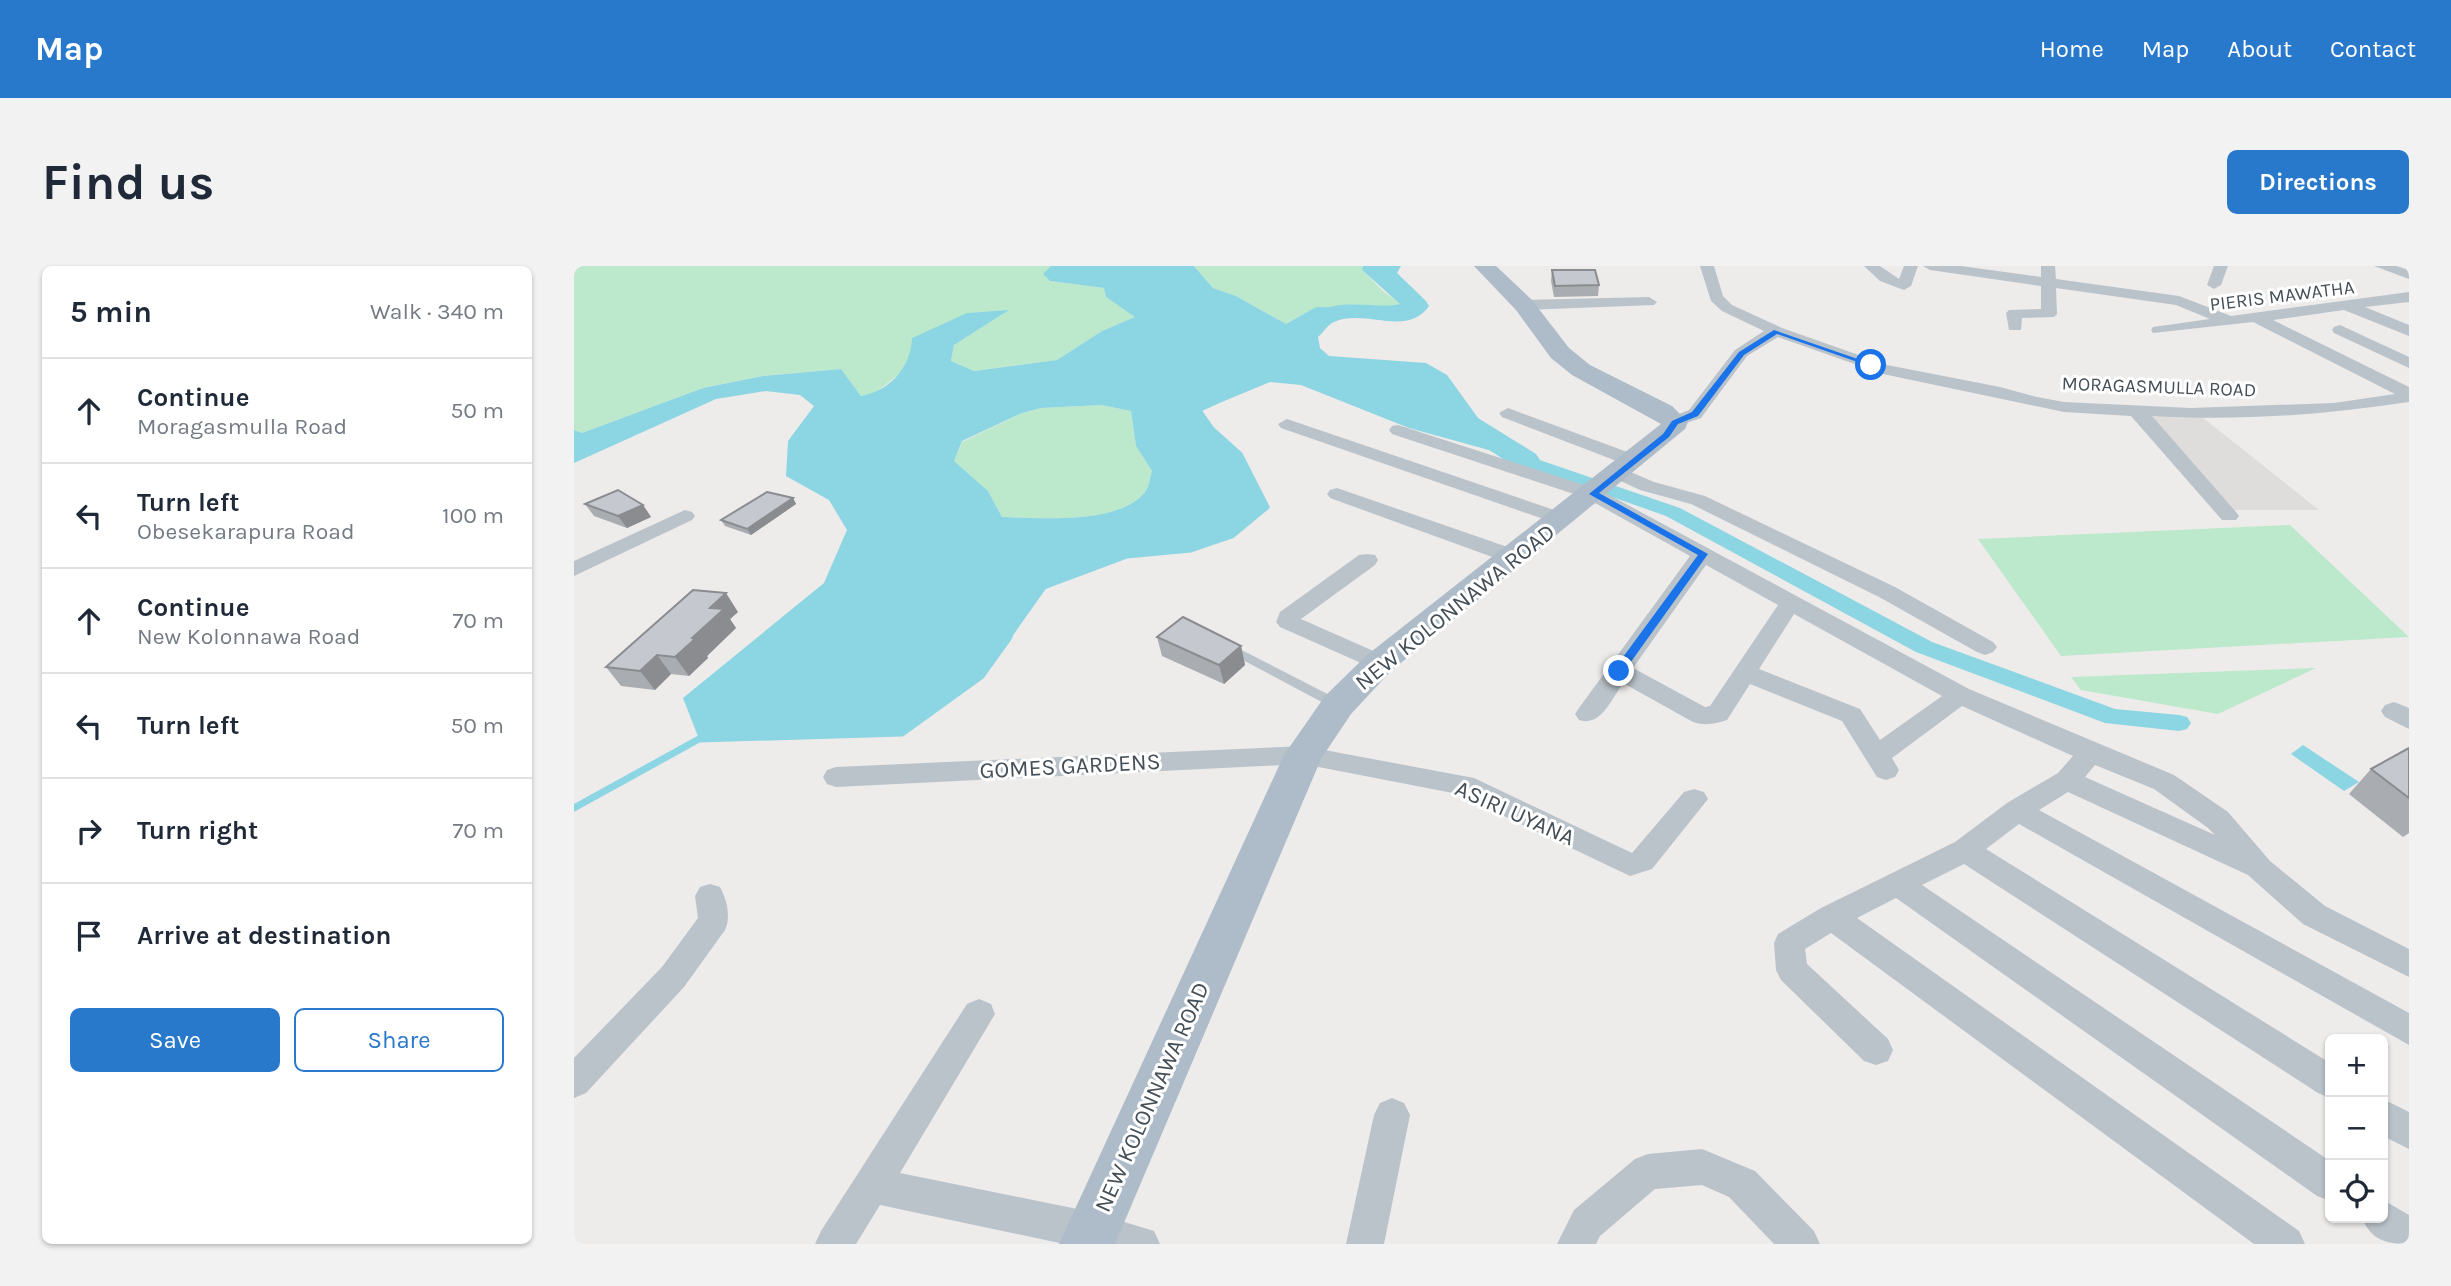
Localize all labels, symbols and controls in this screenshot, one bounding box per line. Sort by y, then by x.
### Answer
text: Map [35,30,103,68]
text: Home [2040,35,2104,63]
text: Map [2142,35,2189,63]
text: About [2227,35,2292,63]
text: Contact [2330,35,2416,63]
button: Directions [2227,150,2409,214]
text: Find us [42,154,214,211]
street label: PIERIS MAWATHA [2208,276,2356,316]
text: 5 min [70,294,152,330]
text: Walk · 340 m [370,298,504,325]
route start [1855,349,1886,380]
street label: MORAGASMULLA ROAD [2061,373,2257,401]
text: Continue [137,382,249,413]
icon: ahead [70,392,108,430]
text: 50 m [450,397,504,424]
text: Moragasmulla Road [137,413,347,440]
text: Turn left [137,487,239,518]
icon: left [70,497,108,535]
text: 100 m [442,502,504,529]
text: Obesekarapura Road [137,518,355,545]
street label: NEW KOLONNAWA ROAD [1350,518,1560,696]
text: Continue [137,592,249,623]
icon: ahead [70,602,108,640]
text: 70 m [453,607,504,634]
text: New Kolonnawa Road [137,623,360,650]
route end [1603,655,1634,686]
icon: left [70,707,108,745]
text: Turn left [137,710,239,741]
text: 50 m [450,712,504,739]
street label: GOMES GARDENS [979,748,1161,784]
street label: ASIRI UYANA [1451,775,1579,851]
icon: right [70,812,108,850]
text: Turn right [137,815,258,846]
text: 70 m [453,817,504,844]
icon: arrive [70,917,108,955]
text: Arrive at destination [137,920,391,951]
street label: NEW KOLONNAWA ROAD [1089,978,1215,1216]
button: Save [70,1008,280,1072]
button: Share [294,1008,504,1072]
map controls [2325,1034,2388,1223]
button: + [2325,1034,2388,1097]
button: − [2325,1097,2388,1160]
button: locate [2325,1160,2388,1223]

